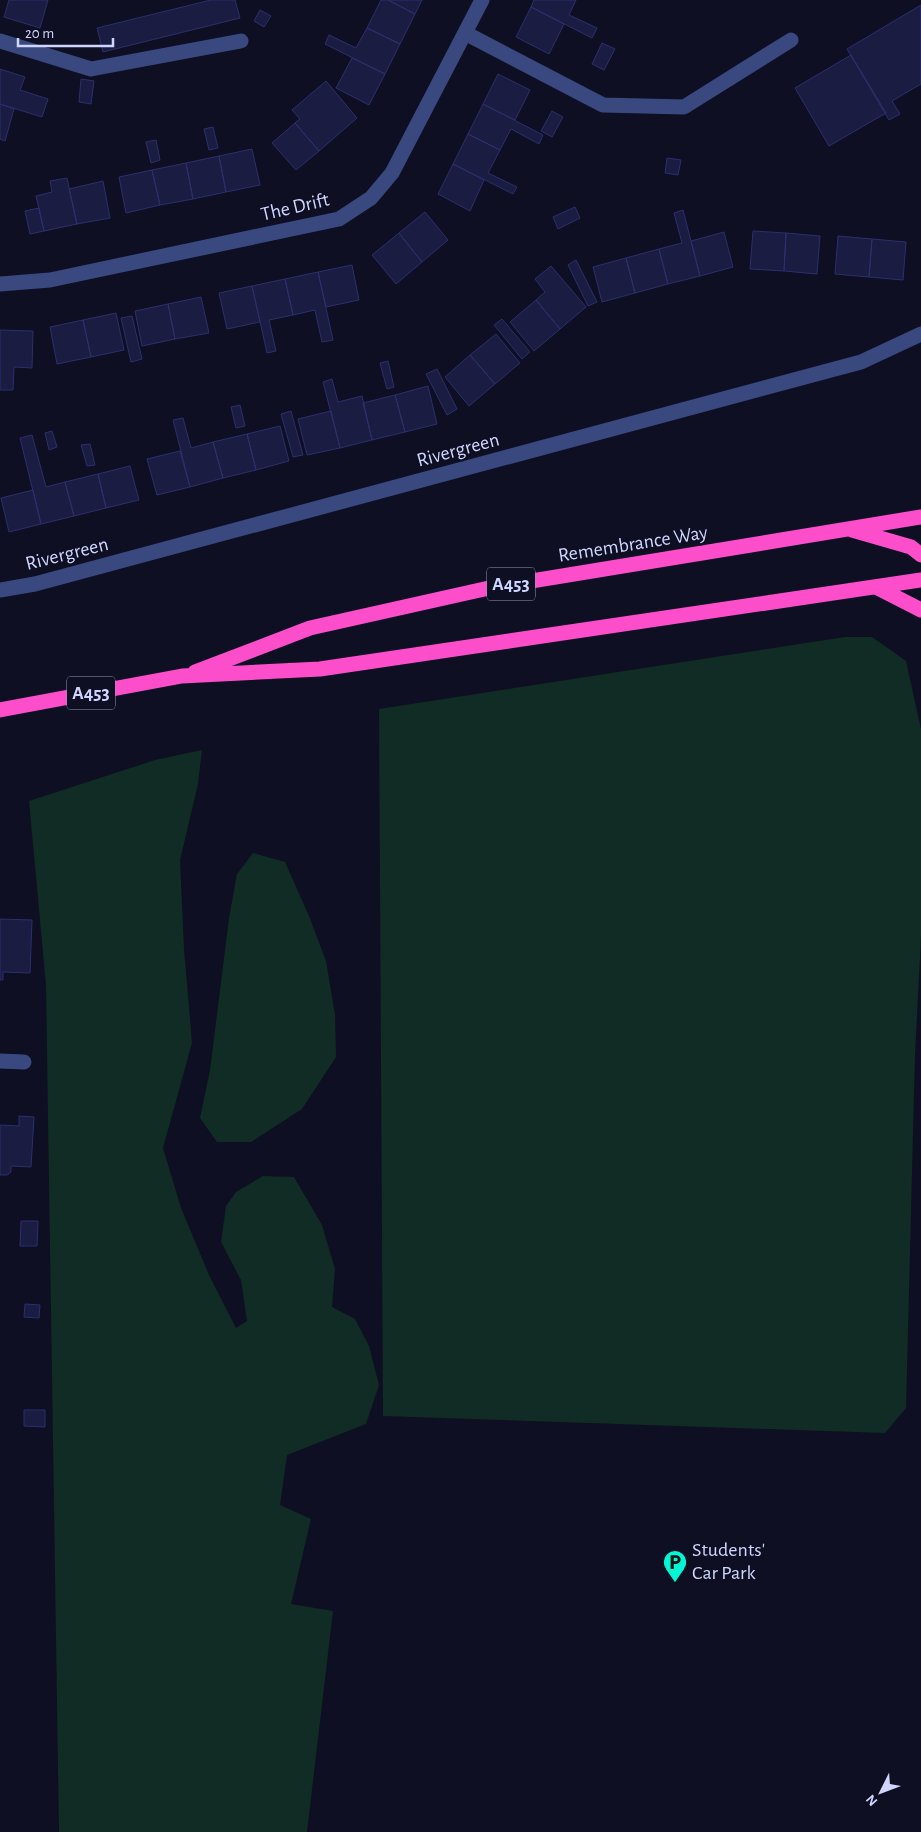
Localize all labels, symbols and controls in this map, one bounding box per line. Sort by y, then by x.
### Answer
scale bar [18,15,112,47]
text: 20 m [25,26,54,41]
street label: The Drift [259,189,332,225]
street label: Rivergreen [414,429,502,471]
street label: Remembrance Way [557,522,710,566]
street label: Rivergreen [23,534,111,574]
road number: A453 [487,568,535,600]
road number: A453 [67,676,115,710]
place label: Students' Car Park [692,1540,765,1583]
parking icon: Students' Car Park [662,1549,688,1583]
north arrow [856,1767,906,1817]
text: N [864,1792,881,1808]

